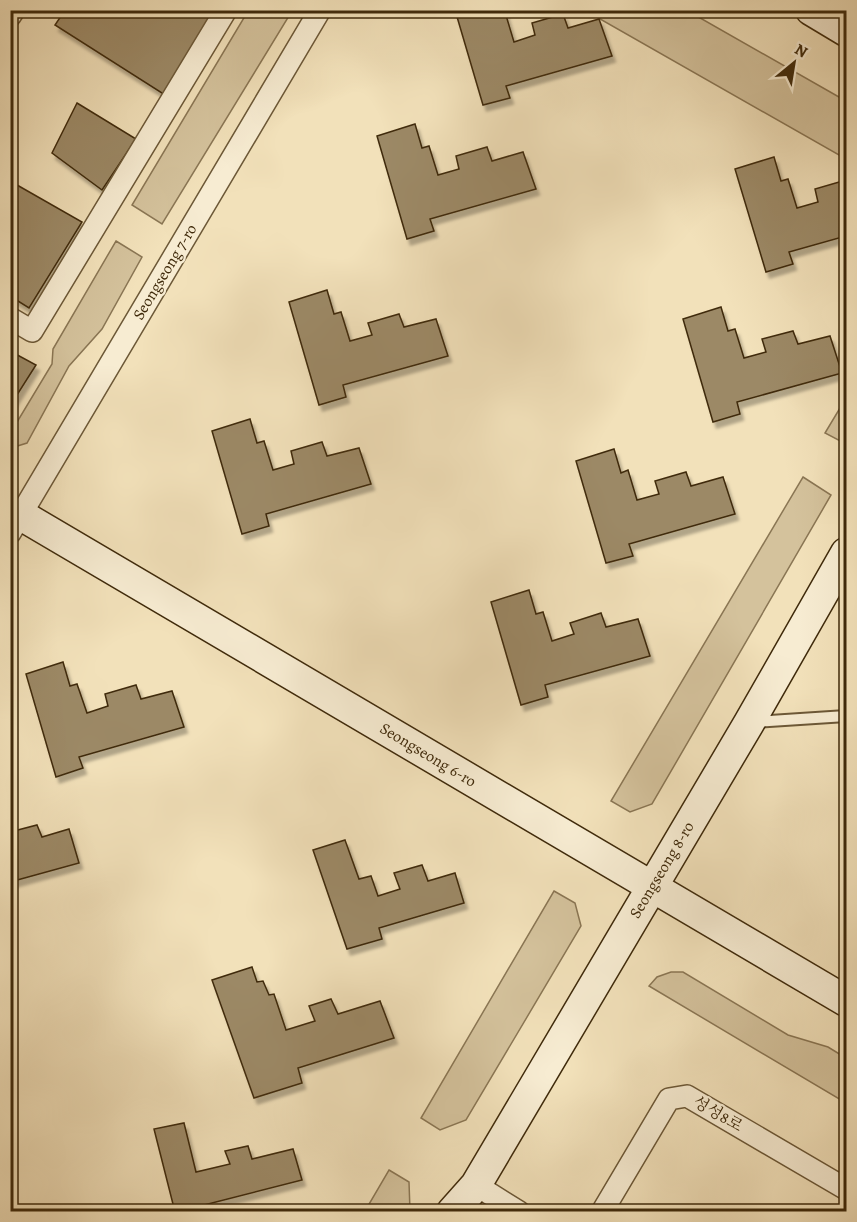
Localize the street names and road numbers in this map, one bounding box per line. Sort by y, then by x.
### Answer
street label: Seongseong 7-ro [128,220,202,324]
street label: Seongseong 6-ro [376,717,480,793]
street label: Seongseong 8-ro [624,817,700,923]
street label: 성성8로 [689,1091,747,1137]

